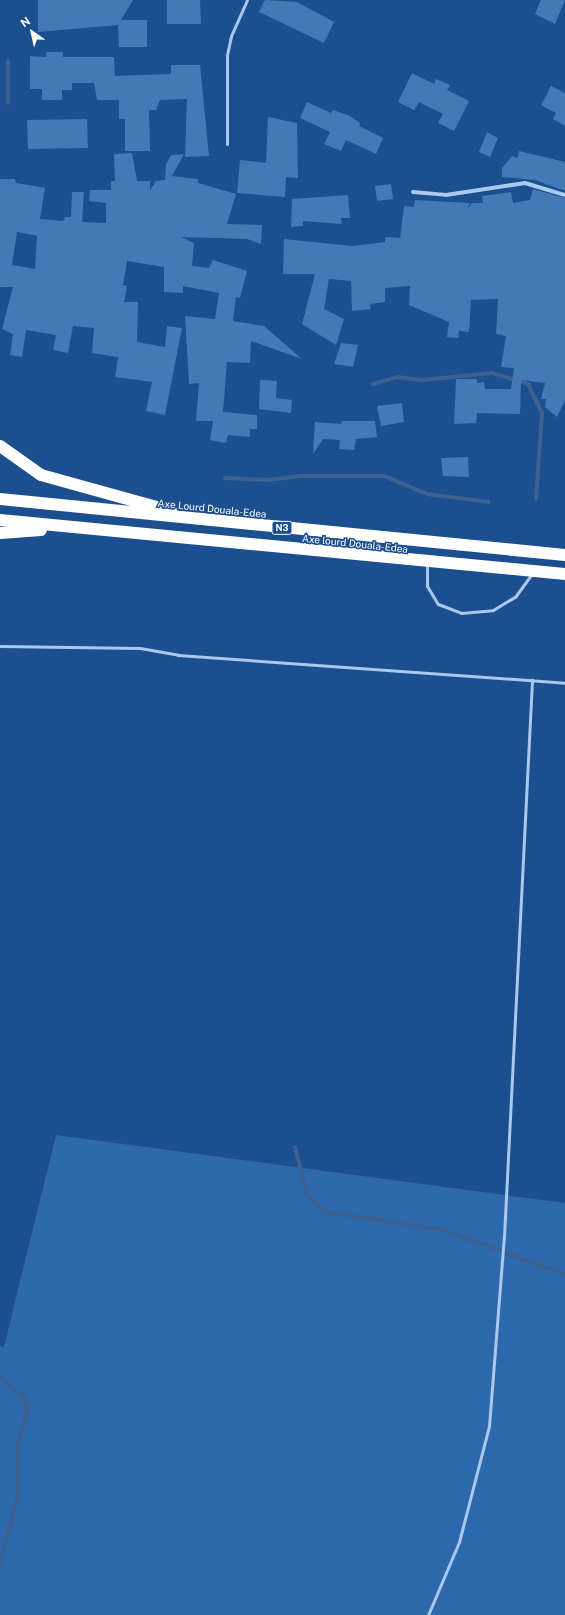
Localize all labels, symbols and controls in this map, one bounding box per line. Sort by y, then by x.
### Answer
north arrow [12,12,52,52]
text: N [18,15,32,29]
street label: Axe Lourd Douala-Edea [157,497,267,521]
road number: N3 [271,521,293,535]
street label: Axe lourd Douala-Edea [301,532,409,556]

